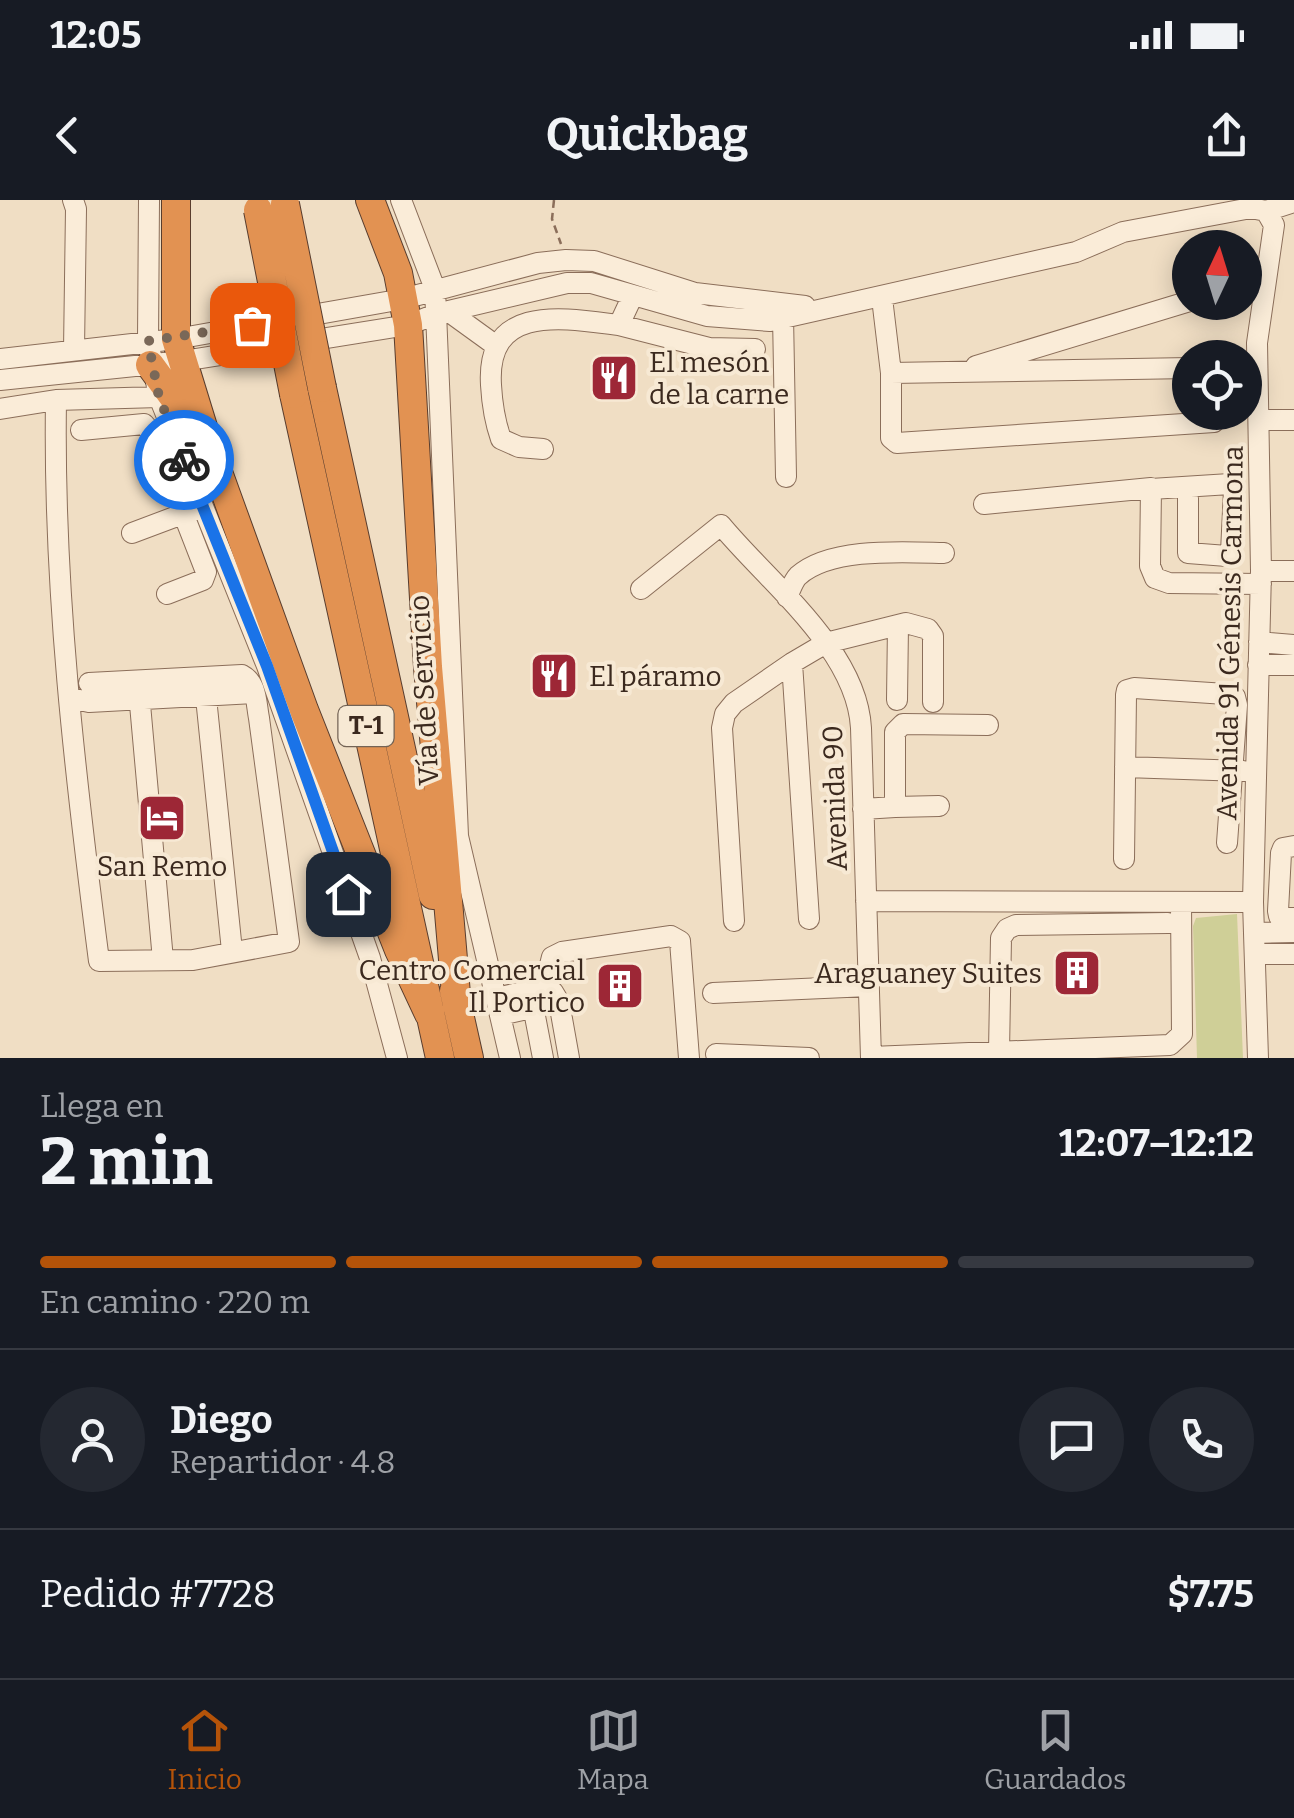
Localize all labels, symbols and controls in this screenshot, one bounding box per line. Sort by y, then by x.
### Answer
text: 12:05 [50,12,142,58]
icon: back [40,108,95,163]
text: Quickbag [546,108,748,162]
icon: share [1199,108,1254,163]
north arrow [1172,230,1262,320]
map controls [1172,230,1262,430]
pin [210,283,295,368]
icon: bag [225,298,280,353]
button: locate [1172,340,1262,430]
place label: El mesón de la carne [649,346,789,411]
restaurant icon: El mesón de la carne [588,352,640,404]
courier [134,410,234,510]
icon: bike [157,433,212,488]
street label: Avenida 91 Génesis Carmona [1210,445,1250,821]
street label: Vía de Servicio [403,594,445,786]
restaurant icon: El páramo [528,650,580,702]
place label: El páramo [589,660,722,693]
road number: T-1 [338,706,394,746]
street label: Avenida 90 [816,725,854,871]
hotel icon: San Remo [136,792,188,844]
place label: San Remo [97,850,227,883]
pin [306,852,391,937]
icon: home [321,867,376,922]
building icon: Araguaney Suites [1051,947,1103,999]
place label: Centro Comercial Il Portico [359,954,585,1019]
place label: Araguaney Suites [814,957,1042,990]
building icon: Centro Comercial Il Portico [594,960,646,1012]
text: Llega en [40,1087,164,1125]
text: 12:07–12:12 [1059,1120,1254,1166]
text: 2 min [40,1123,213,1201]
text: En camino · 220 m [40,1283,310,1321]
button: person [40,1387,145,1492]
button: chat [1019,1387,1124,1492]
button: phone [1149,1387,1254,1492]
text: Diego [170,1397,273,1443]
text: Repartidor · 4.8 [170,1443,395,1481]
text: Pedido #7728 [40,1571,276,1617]
text: $7.75 [1167,1571,1254,1617]
tab: Inicio [168,1703,242,1796]
tab: Mapa [577,1703,649,1796]
tab: Guardados [984,1703,1126,1796]

